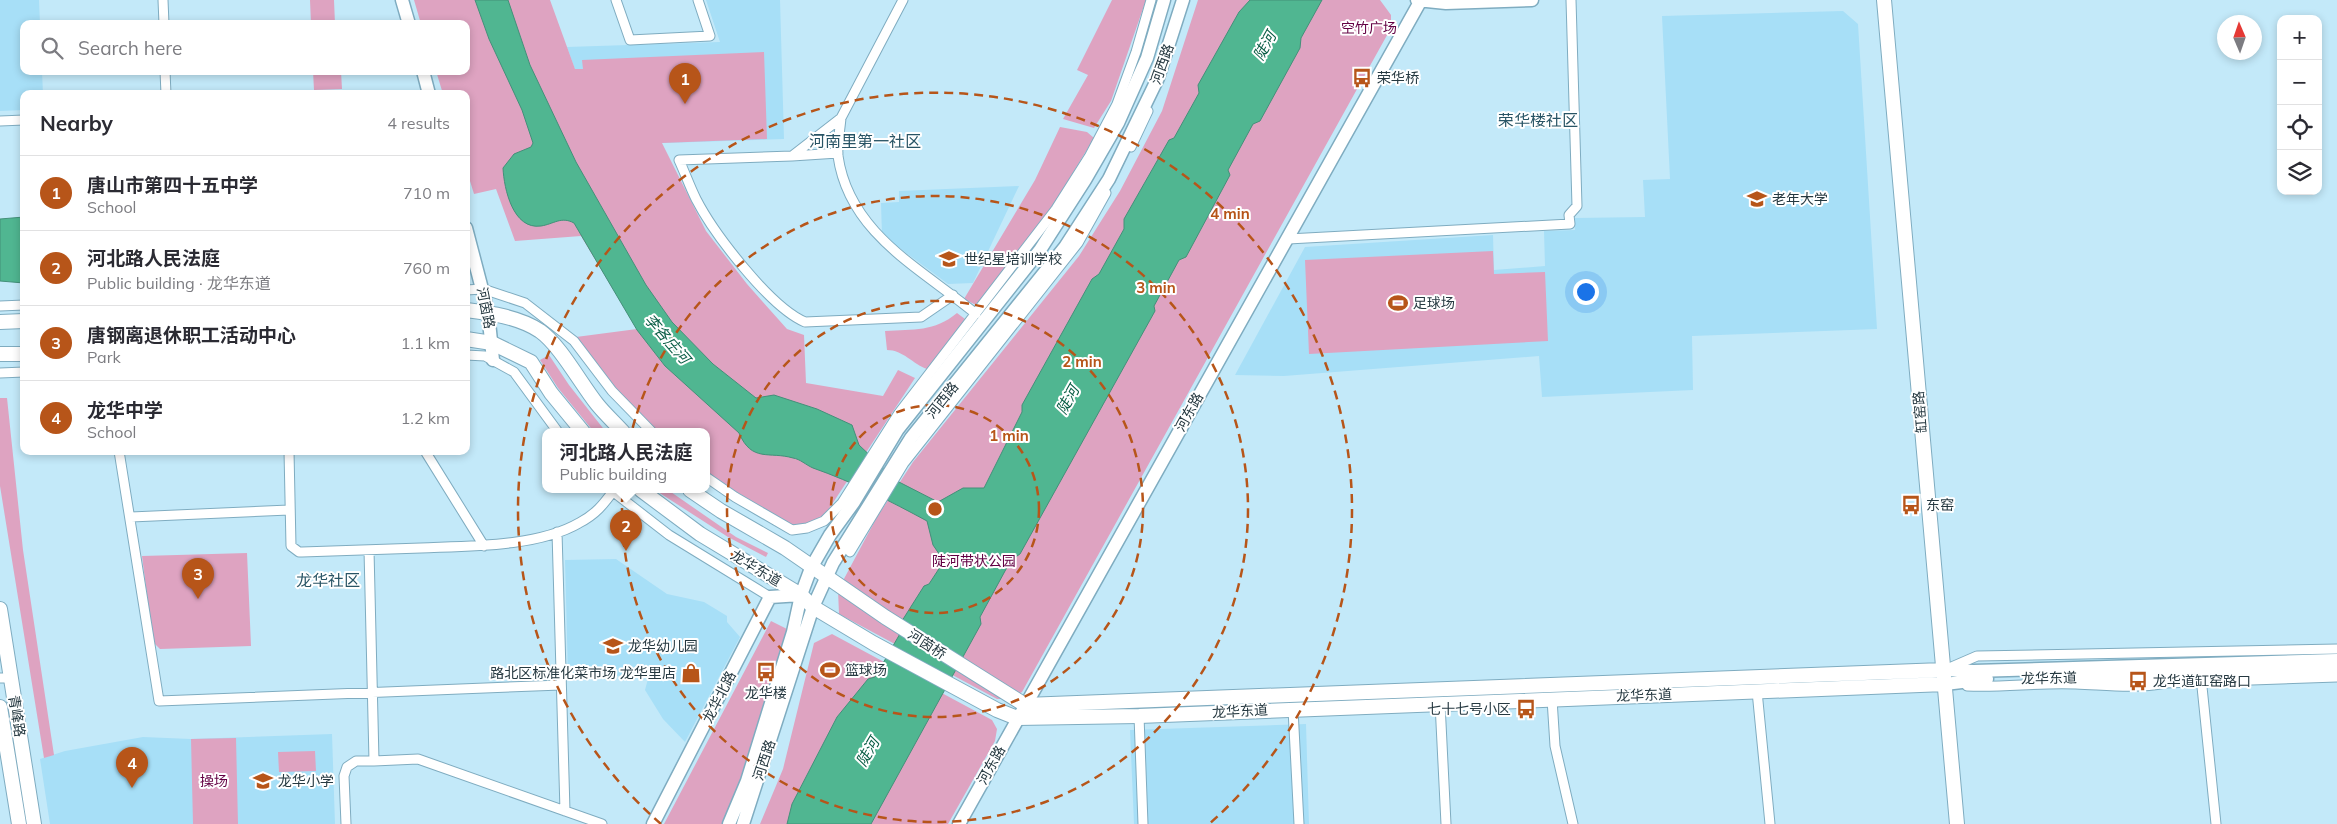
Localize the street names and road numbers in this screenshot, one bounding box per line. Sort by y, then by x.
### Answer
street label: 河西路 [1146,41,1178,87]
street label: 河茵路 [473,286,499,330]
street label: 河西路 [922,378,962,422]
street label: 河东路 [1171,389,1207,435]
street label: 缸窑路 [1909,390,1931,434]
street label: 龙华东道 [727,546,785,590]
street label: 河茵桥 [904,625,950,663]
street label: 龙华北路 [698,668,740,726]
street label: 龙华东道 [2021,669,2077,687]
street label: 龙华东道 [1616,685,1672,705]
street label: 青峰路 [5,694,29,738]
street label: 龙华东道 [1212,701,1268,721]
street label: 河西路 [749,737,779,783]
street label: 河东路 [973,742,1009,788]

